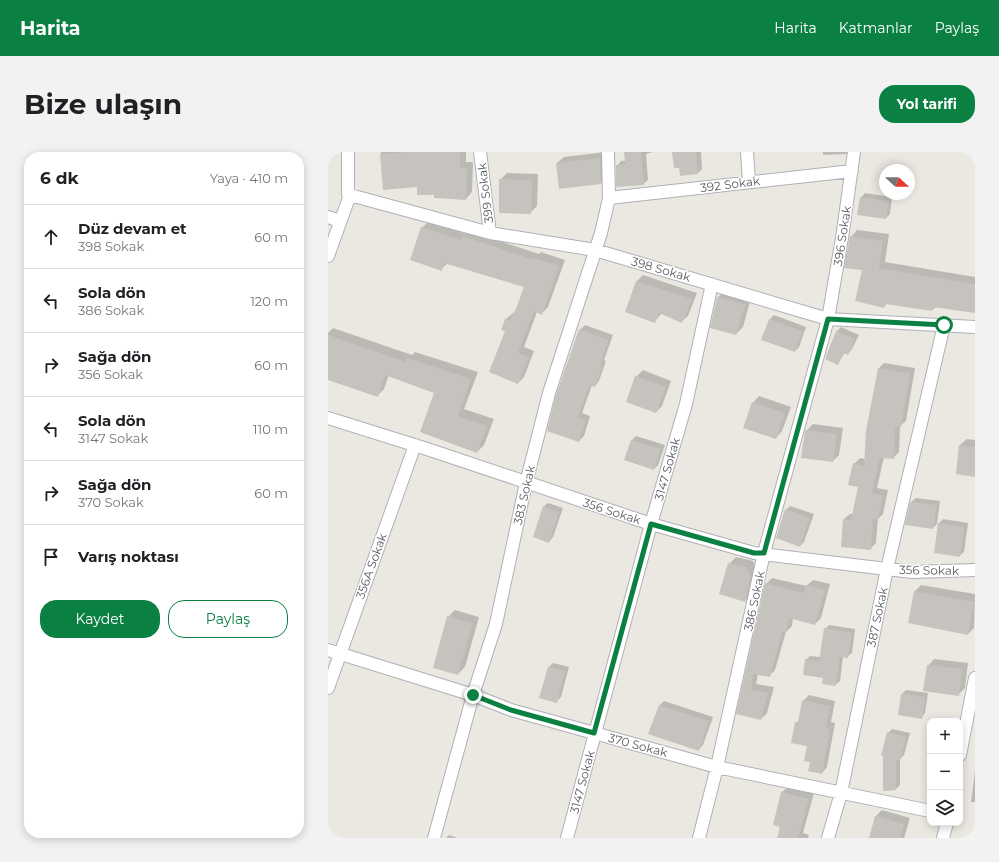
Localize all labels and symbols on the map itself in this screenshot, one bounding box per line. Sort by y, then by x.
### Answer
street label: 399 Sokak [474,161,496,224]
north arrow [879,164,915,200]
street label: 392 Sokak [699,173,762,195]
street label: 396 Sokak [830,204,854,267]
street label: 398 Sokak [630,253,693,285]
route start [935,316,953,334]
street label: 3147 Sokak [651,435,683,502]
street label: 383 Sokak [510,463,538,526]
street label: 356 Sokak [581,495,644,528]
street label: 356A Sokak [352,530,390,601]
street label: 356 Sokak [899,562,960,578]
street label: 386 Sokak [740,569,768,632]
street label: 387 Sokak [863,585,891,648]
route end [464,686,482,704]
street label: 370 Sokak [607,730,670,760]
street label: 3147 Sokak [566,748,598,815]

